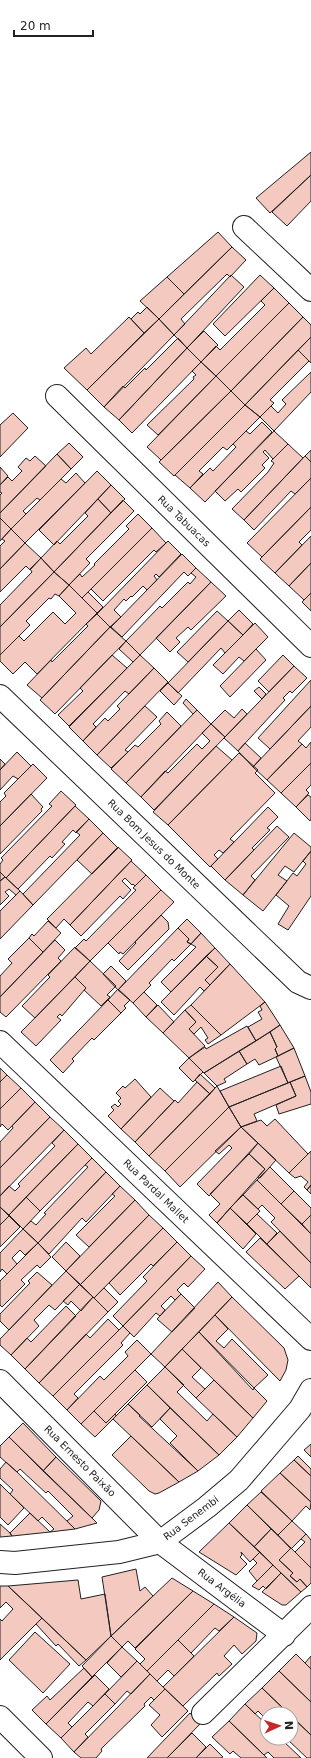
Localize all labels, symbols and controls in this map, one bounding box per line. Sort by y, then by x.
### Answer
scale bar [14,12,93,38]
text: 20 m [20,19,51,33]
street label: Rua Tabuacas [156,493,212,549]
street label: Rua Bom Jesus do Monte [106,797,202,891]
street label: Rua Pardal Mallet [121,1157,191,1225]
street label: Rua Ernesto Paixão [42,1423,118,1499]
street label: Rua Senembi [161,1494,221,1542]
street label: Rua Argélia [196,1566,248,1610]
north arrow [259,1706,299,1746]
text: N [282,1721,295,1730]

